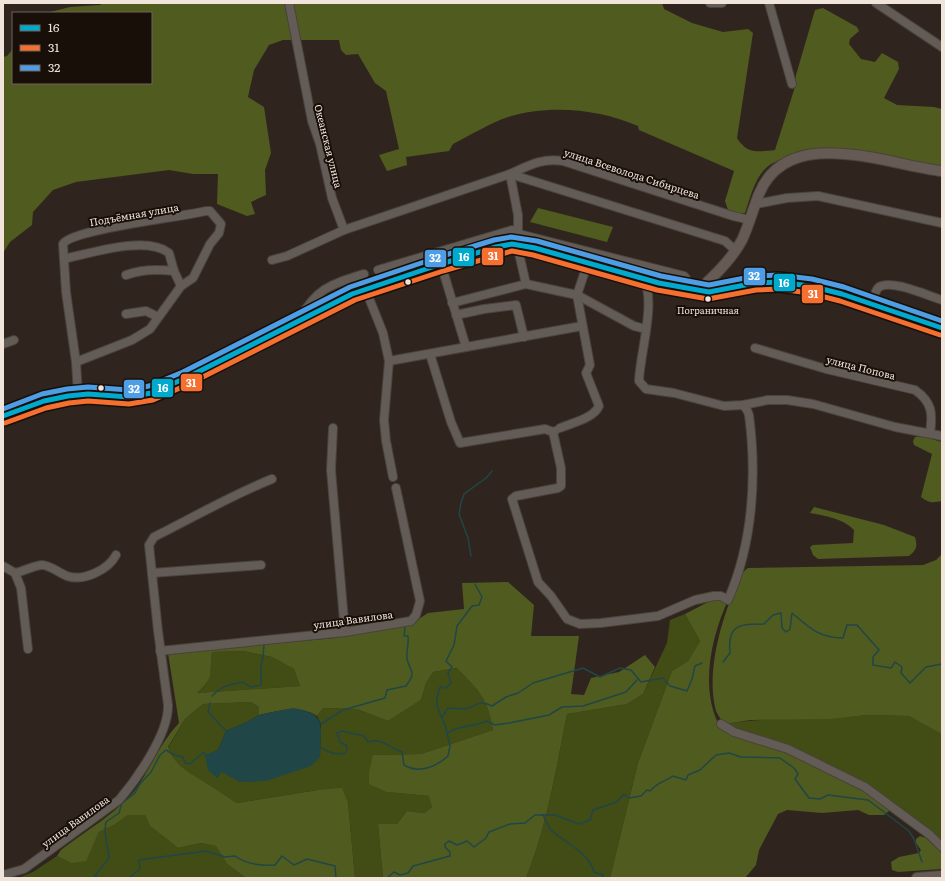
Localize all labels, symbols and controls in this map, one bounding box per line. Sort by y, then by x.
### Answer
legend [12,12,152,84]
text: 16 [48,18,60,36]
text: 31 [48,38,60,56]
text: 32 [48,58,60,76]
street label: Океанская улица [311,103,347,190]
street label: улица Всеволода Сибирцева [562,144,702,202]
street label: Подъёмная улица [88,199,180,229]
line badge: 16 [452,247,475,267]
line badge: 31 [481,247,504,266]
text: 31 [488,247,499,263]
text: 16 [459,248,470,264]
line badge: 32 [424,249,447,268]
text: 32 [429,249,441,265]
line badge: 32 [743,267,766,286]
text: 32 [748,267,760,283]
line badge: 16 [773,273,796,292]
text: 16 [779,274,790,290]
unlabelled marker [403,277,413,287]
line badge: 31 [801,284,824,304]
text: 31 [808,285,819,301]
marker: Пограничная [703,294,713,304]
place label: Пограничная [677,303,739,317]
street label: улица Попова [825,351,898,383]
line badge: 31 [180,373,203,392]
text: 31 [186,374,197,390]
line badge: 16 [151,378,174,398]
line badge: 32 [123,379,145,399]
text: 16 [158,379,169,395]
text: 32 [128,380,140,396]
unlabelled marker [96,383,106,393]
street label: улица Вавилова [312,606,394,632]
street label: улица Вавилова [38,791,112,851]

